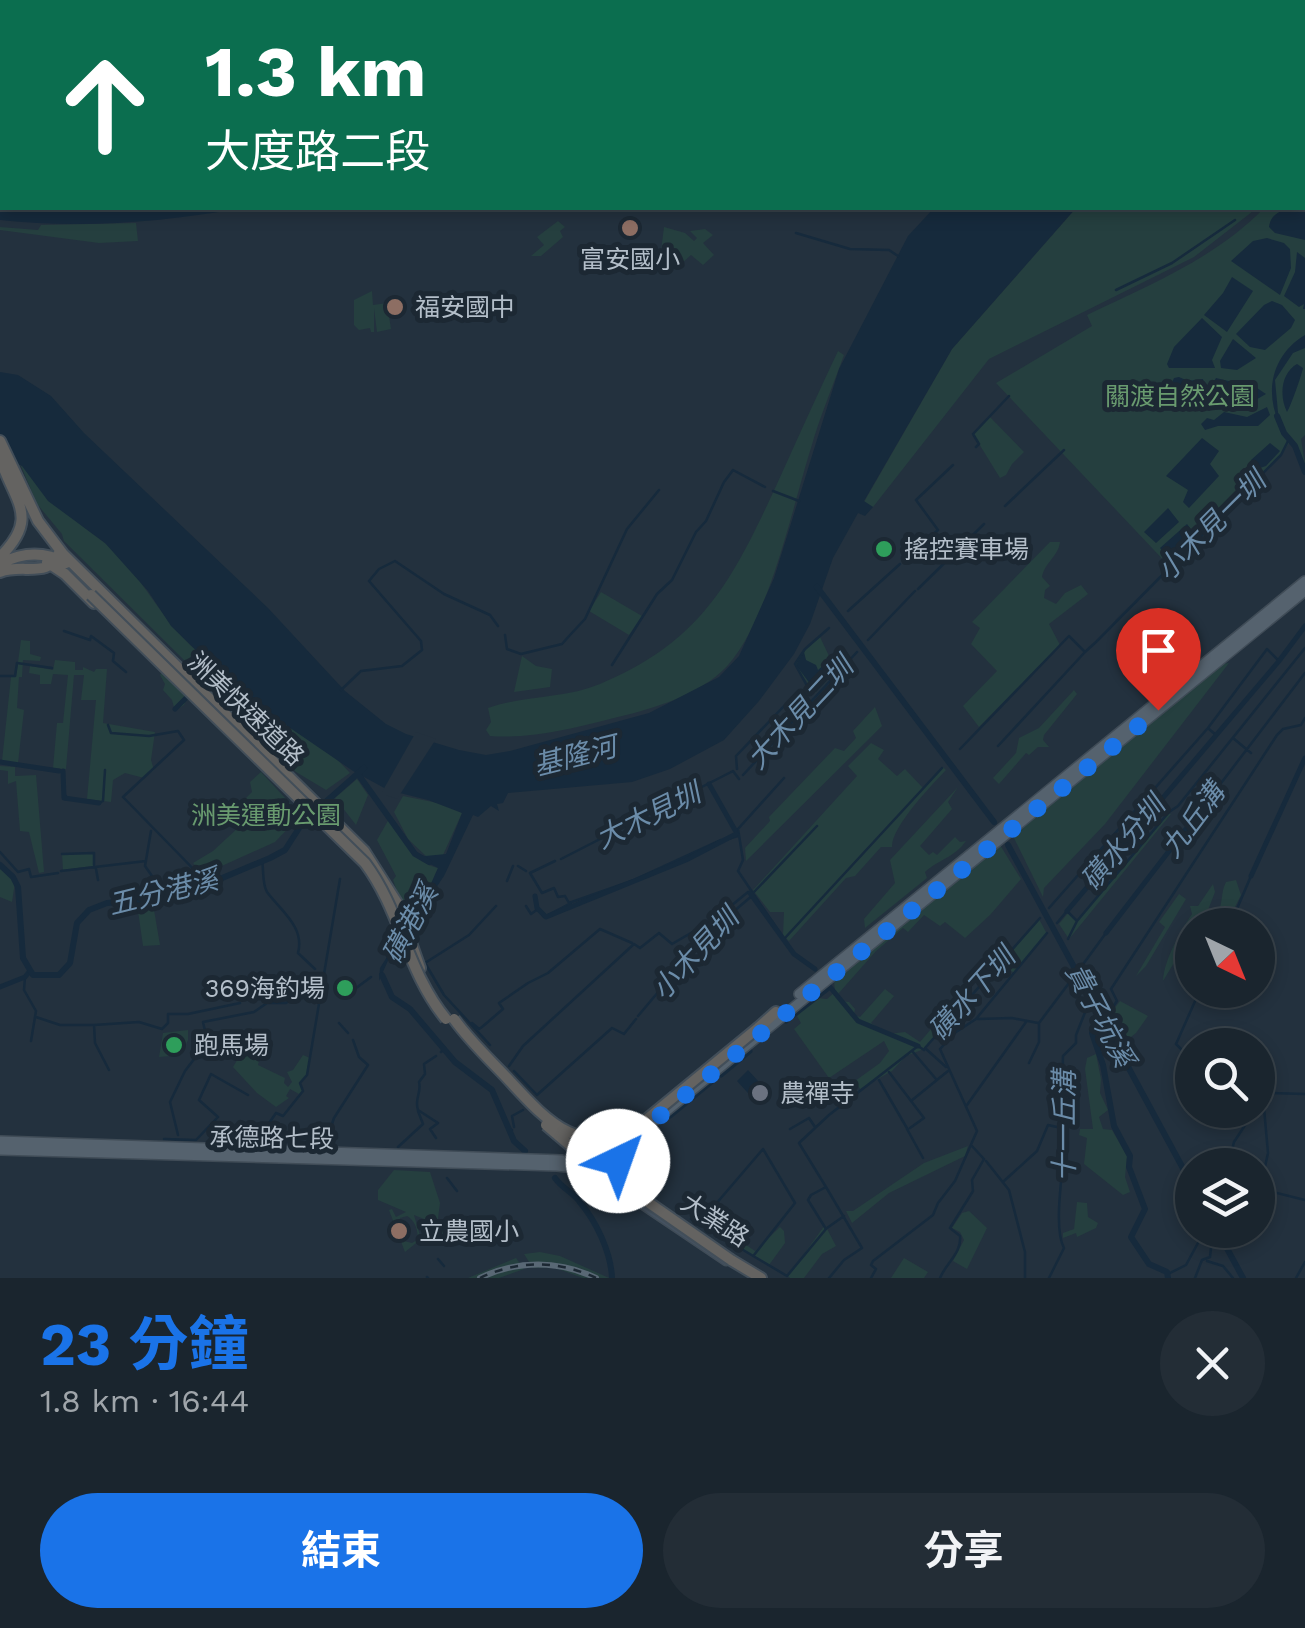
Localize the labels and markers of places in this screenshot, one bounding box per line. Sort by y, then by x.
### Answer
marker: 富安國小 [619,217,641,239]
place label: 富安國小 [580,245,680,274]
place label: 福安國中 [415,293,515,322]
marker: 福安國中 [384,296,406,318]
place label: 搖控賽車場 [904,535,1029,564]
marker: 搖控賽車場 [873,538,895,560]
pin [1116,608,1201,711]
place label: 369海釣場 [205,974,325,1003]
marker: 369海釣場 [334,977,356,999]
place label: 跑馬場 [194,1031,269,1060]
marker: 跑馬場 [163,1034,185,1056]
place label: 農禪寺 [780,1079,855,1108]
marker: 農禪寺 [749,1082,771,1104]
place label: 立農國小 [419,1217,519,1246]
marker: 立農國小 [388,1220,410,1242]

